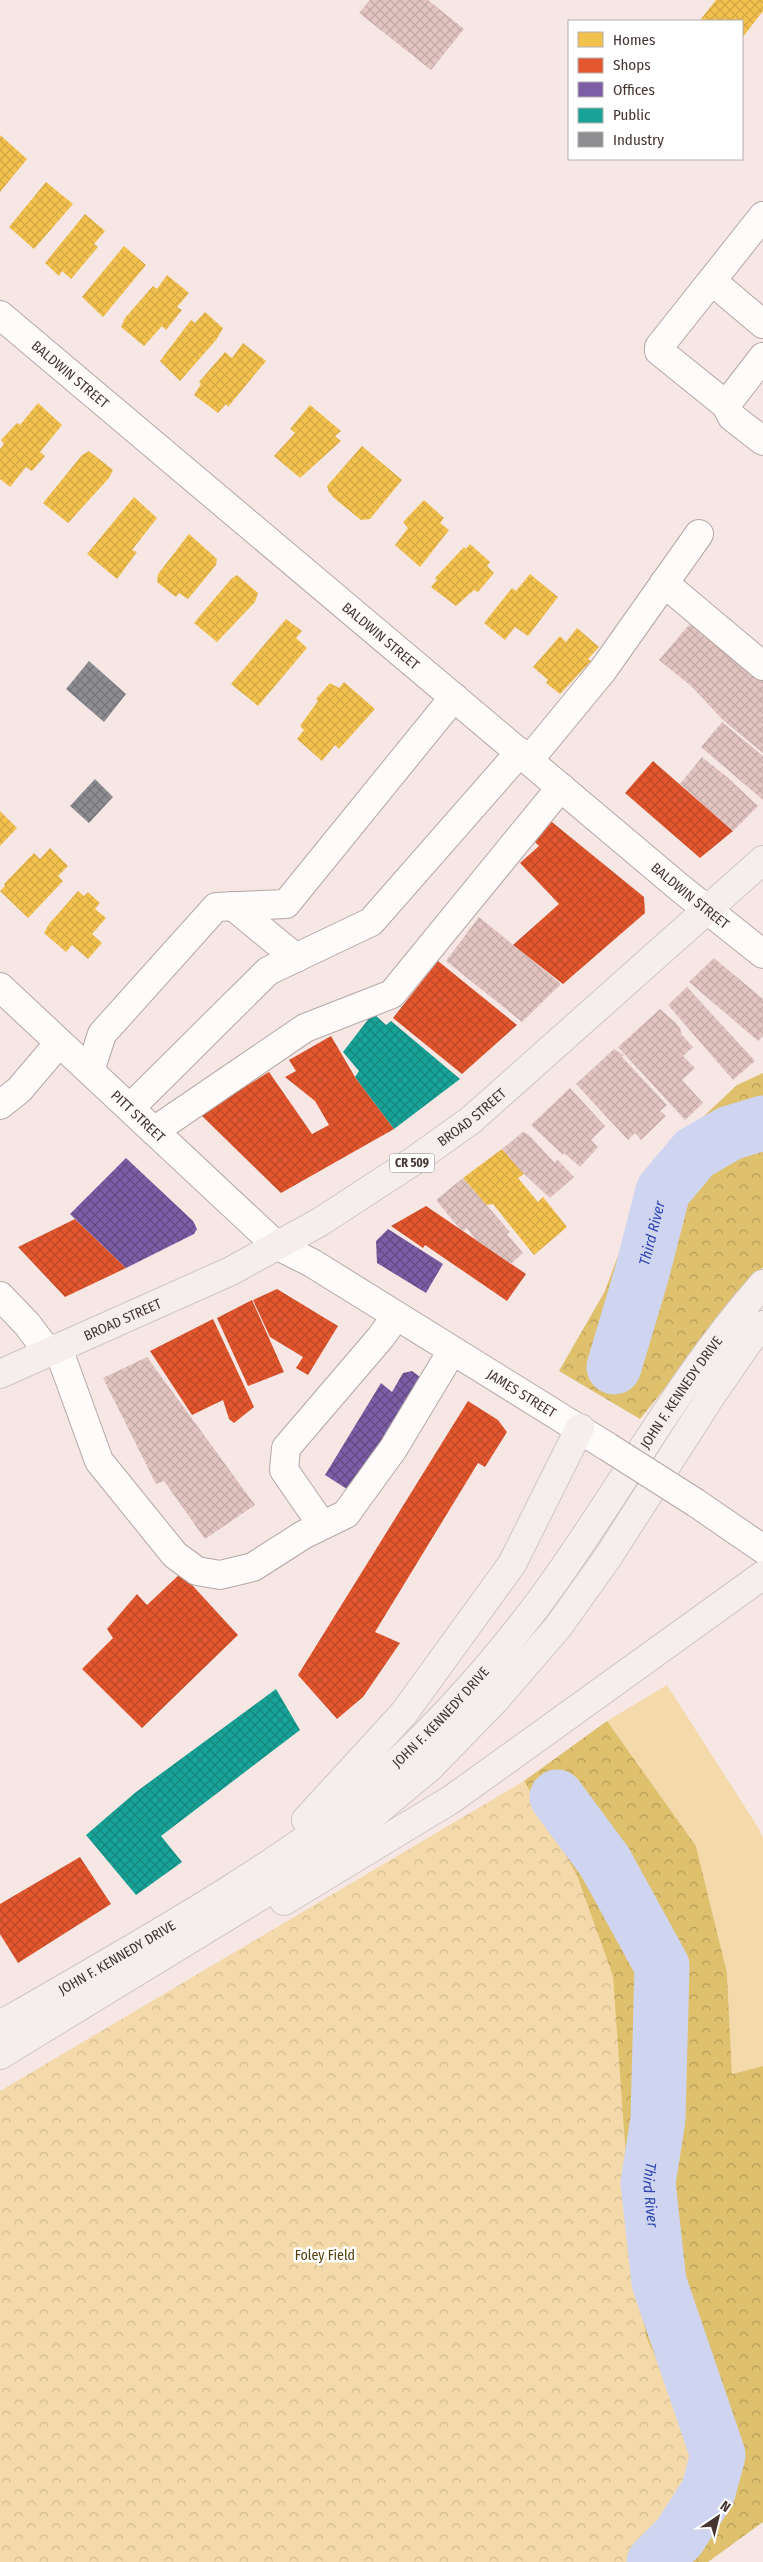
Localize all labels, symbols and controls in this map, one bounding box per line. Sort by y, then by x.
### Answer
legend [568,20,743,160]
text: Homes [613,31,655,49]
text: Shops [613,56,651,74]
text: Offices [613,81,655,99]
text: Public [613,106,651,124]
text: Industry [613,131,664,149]
street label: BALDWIN STREET [28,337,112,412]
street label: BALDWIN STREET [338,599,423,674]
street label: BALDWIN STREET [647,859,733,933]
street label: BROAD STREET [434,1085,510,1150]
street label: PITT STREET [107,1087,169,1146]
road number: CR 509 [390,1154,434,1172]
water label: Third River [635,1199,669,1267]
street label: BROAD STREET [81,1295,164,1345]
street label: JOHN F. KENNEDY DRIVE [637,1333,726,1452]
street label: JAMES STREET [484,1366,560,1422]
street label: JOHN F. KENNEDY DRIVE [389,1663,493,1771]
street label: JOHN F. KENNEDY DRIVE [56,1917,179,1999]
water label: Third River [639,2161,662,2229]
park label: Foley Field [295,2247,355,2264]
north arrow [693,2492,743,2542]
text: N [717,2497,733,2516]

